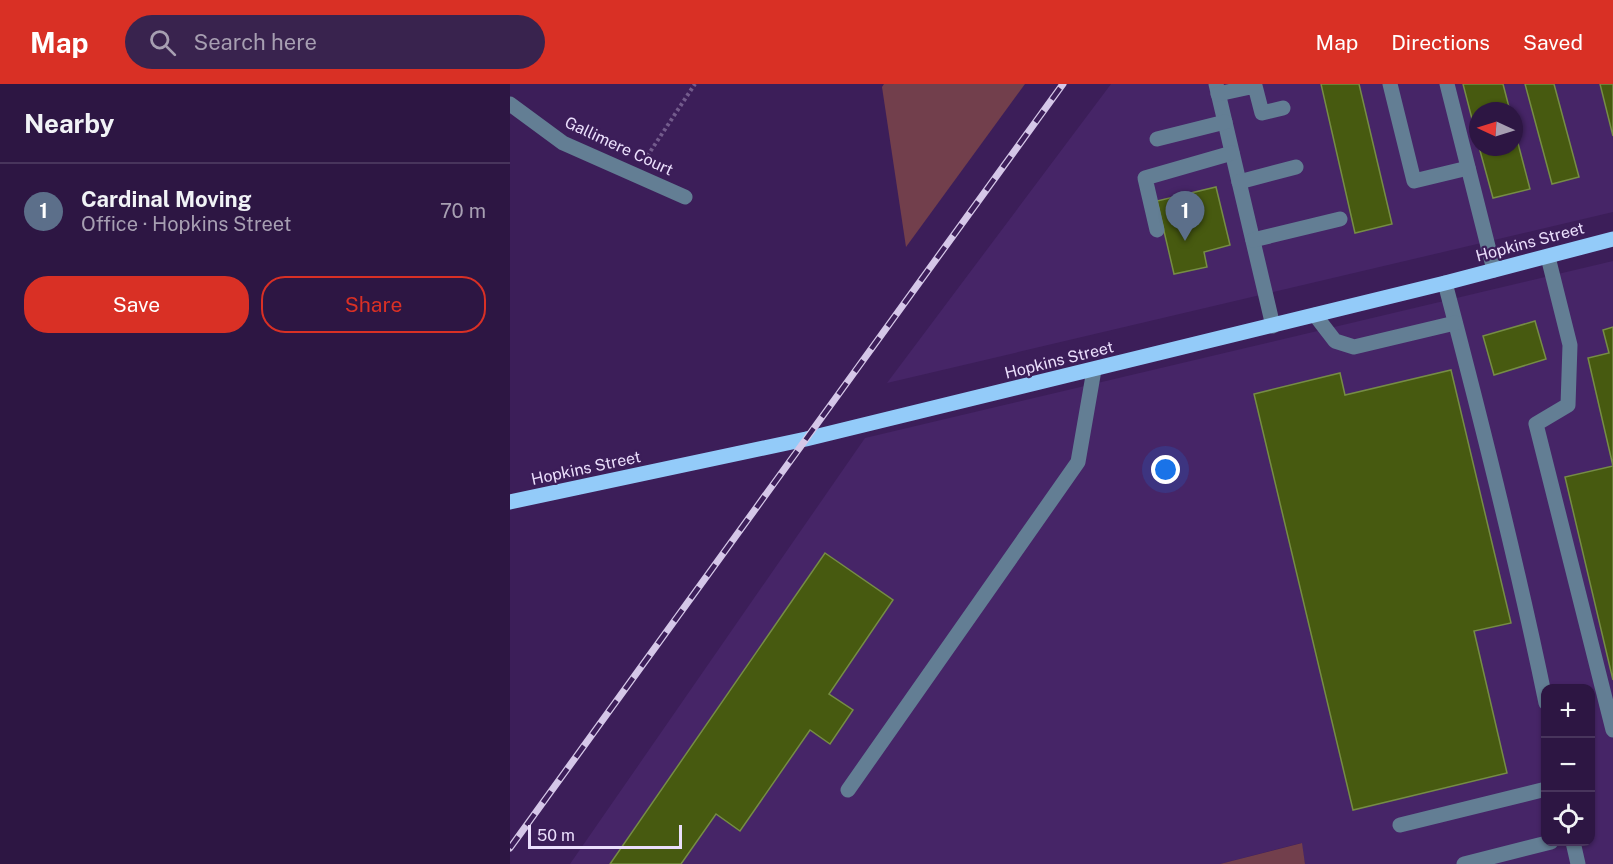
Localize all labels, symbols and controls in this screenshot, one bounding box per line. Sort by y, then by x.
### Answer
search box [125,15,545,69]
text: Map [30,26,89,59]
icon: search [146,26,179,59]
text: Search here [194,29,317,55]
text: Map [1316,30,1358,55]
text: Directions [1391,30,1490,55]
text: Saved [1523,30,1583,55]
north arrow [1469,102,1523,156]
text: Nearby [24,108,114,139]
street label: Gallimere Court [562,113,676,179]
text: Cardinal Moving [81,186,252,212]
pin: 1 [1166,192,1204,241]
text: 1 [39,199,48,223]
text: 70 m [440,199,486,223]
text: Office · Hopkins Street [81,212,292,236]
street label: Hopkins Street [1474,218,1586,266]
button: Save [24,276,249,333]
button: Share [261,276,486,333]
street label: Hopkins Street [1003,337,1115,383]
street label: Hopkins Street [529,447,643,489]
your location [1151,455,1180,484]
map controls [1541,684,1595,846]
button: + [1541,684,1595,738]
button: − [1541,738,1595,792]
button: locate [1541,792,1595,846]
scale bar [528,822,682,850]
text: 50 m [537,826,575,845]

